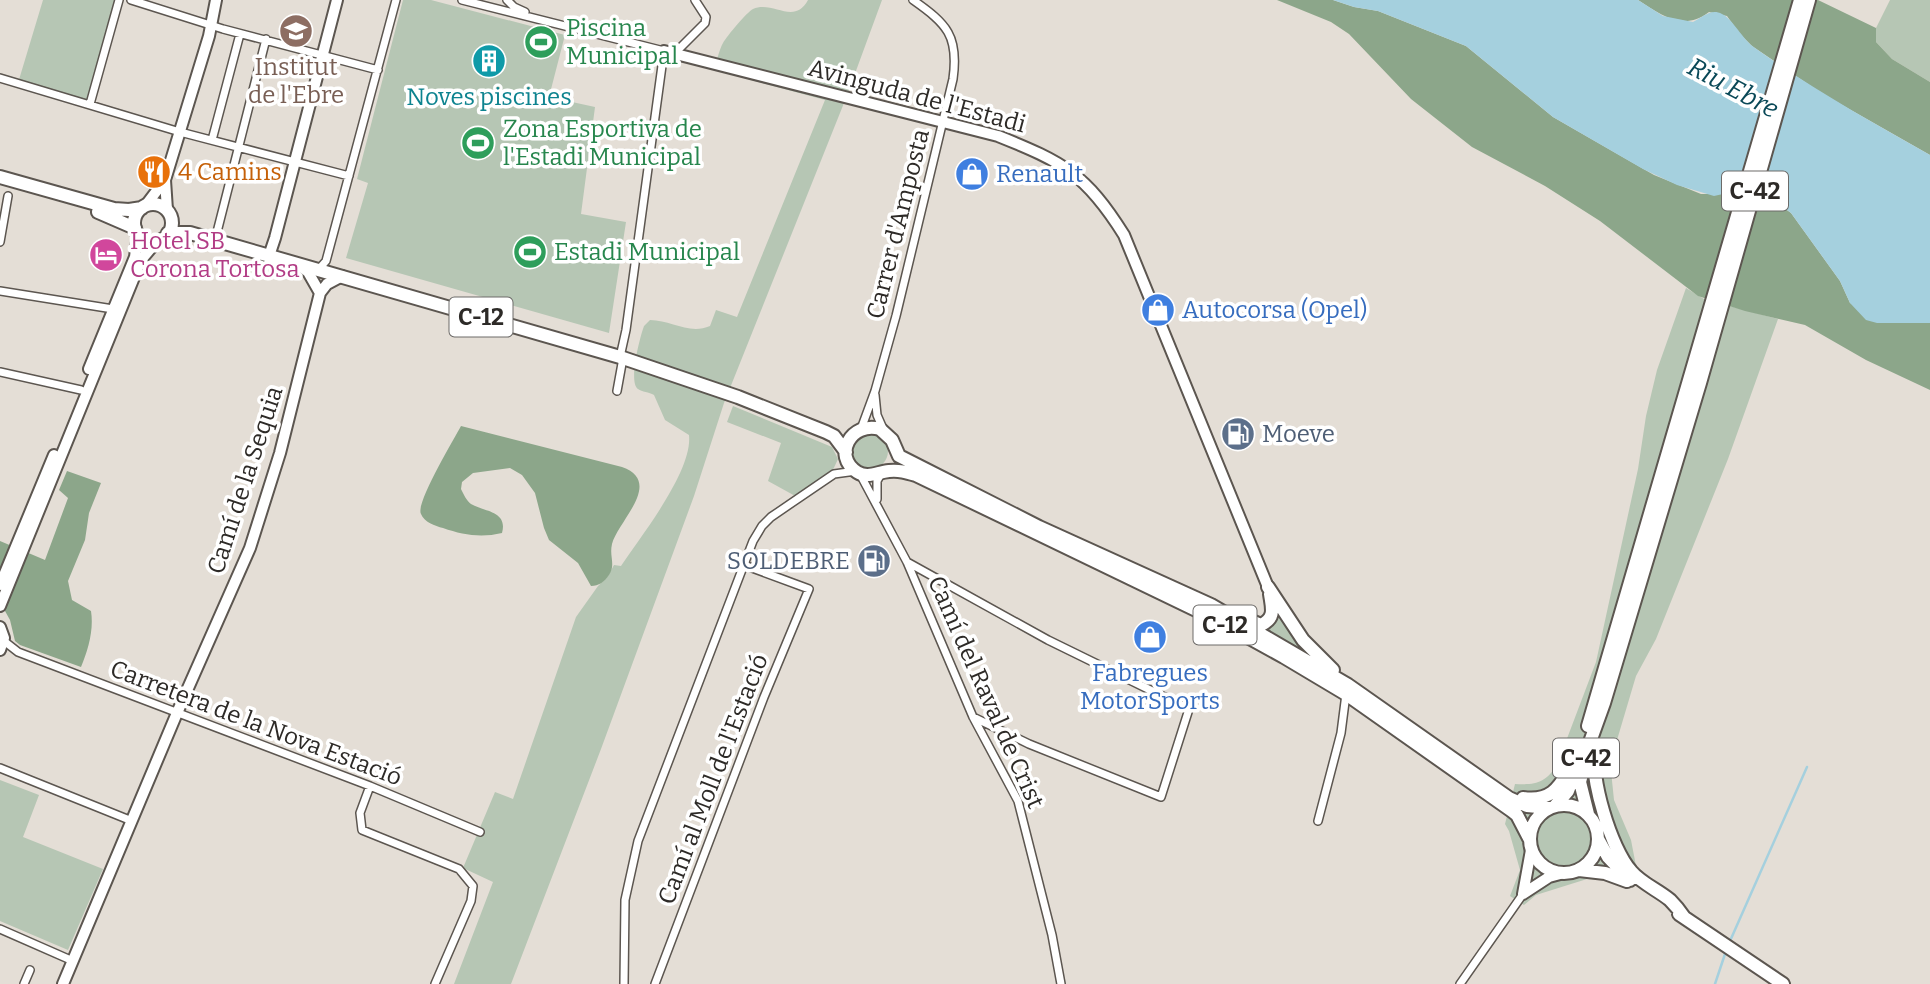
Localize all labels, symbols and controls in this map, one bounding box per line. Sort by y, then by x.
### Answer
school or university icon: Institut de l'Ebre [277,12,315,50]
place label: Piscina Municipal [566,14,678,70]
sports icon: Piscina Municipal [522,23,560,61]
building icon: Noves piscines [470,42,508,80]
water label: Riu Ebre [1682,51,1784,125]
place label: Institut de l'Ebre [248,53,344,109]
street label: Avinguda de l'Estadi [805,54,1029,138]
place label: Noves piscines [406,83,572,111]
place label: Zona Esportiva de l'Estadi Municipal [503,115,702,171]
sports icon: Zona Esportiva de l'Estadi Municipal [459,124,497,162]
street label: Carrer d'Amposta [861,126,935,322]
restaurant icon: 4 Camins [135,153,173,191]
shop icon: Renault [953,155,991,193]
place label: 4 Camins [178,158,282,186]
place label: Renault [996,160,1084,188]
road number: C-42 [1722,172,1788,210]
place label: Hotel SB Corona Tortosa [130,227,300,283]
sports icon: Estadi Municipal [511,233,549,271]
hotel icon: Hotel SB Corona Tortosa [87,236,125,274]
place label: Estadi Municipal [554,238,740,266]
shop icon: Autocorsa (Opel) [1139,291,1177,329]
place label: Autocorsa (Opel) [1182,296,1367,324]
road number: C-12 [449,298,512,336]
street label: Camí de la Sequia [201,383,289,577]
fuel station icon: Moeve [1219,415,1257,453]
place label: Moeve [1262,420,1335,448]
fuel station icon: SOLDEBRE [855,542,893,580]
place label: SOLDEBRE [727,547,850,575]
street label: Camí del Raval de Crist [922,571,1050,813]
road number: C-12 [1194,606,1256,645]
shop icon: Fabregues MotorSports [1131,618,1169,656]
street label: Camí al Moll de l'Estació [652,650,774,908]
street label: Carretera de la Nova Estació [106,654,406,792]
place label: Fabregues MotorSports [1080,659,1220,715]
road number: C-42 [1553,738,1619,778]

